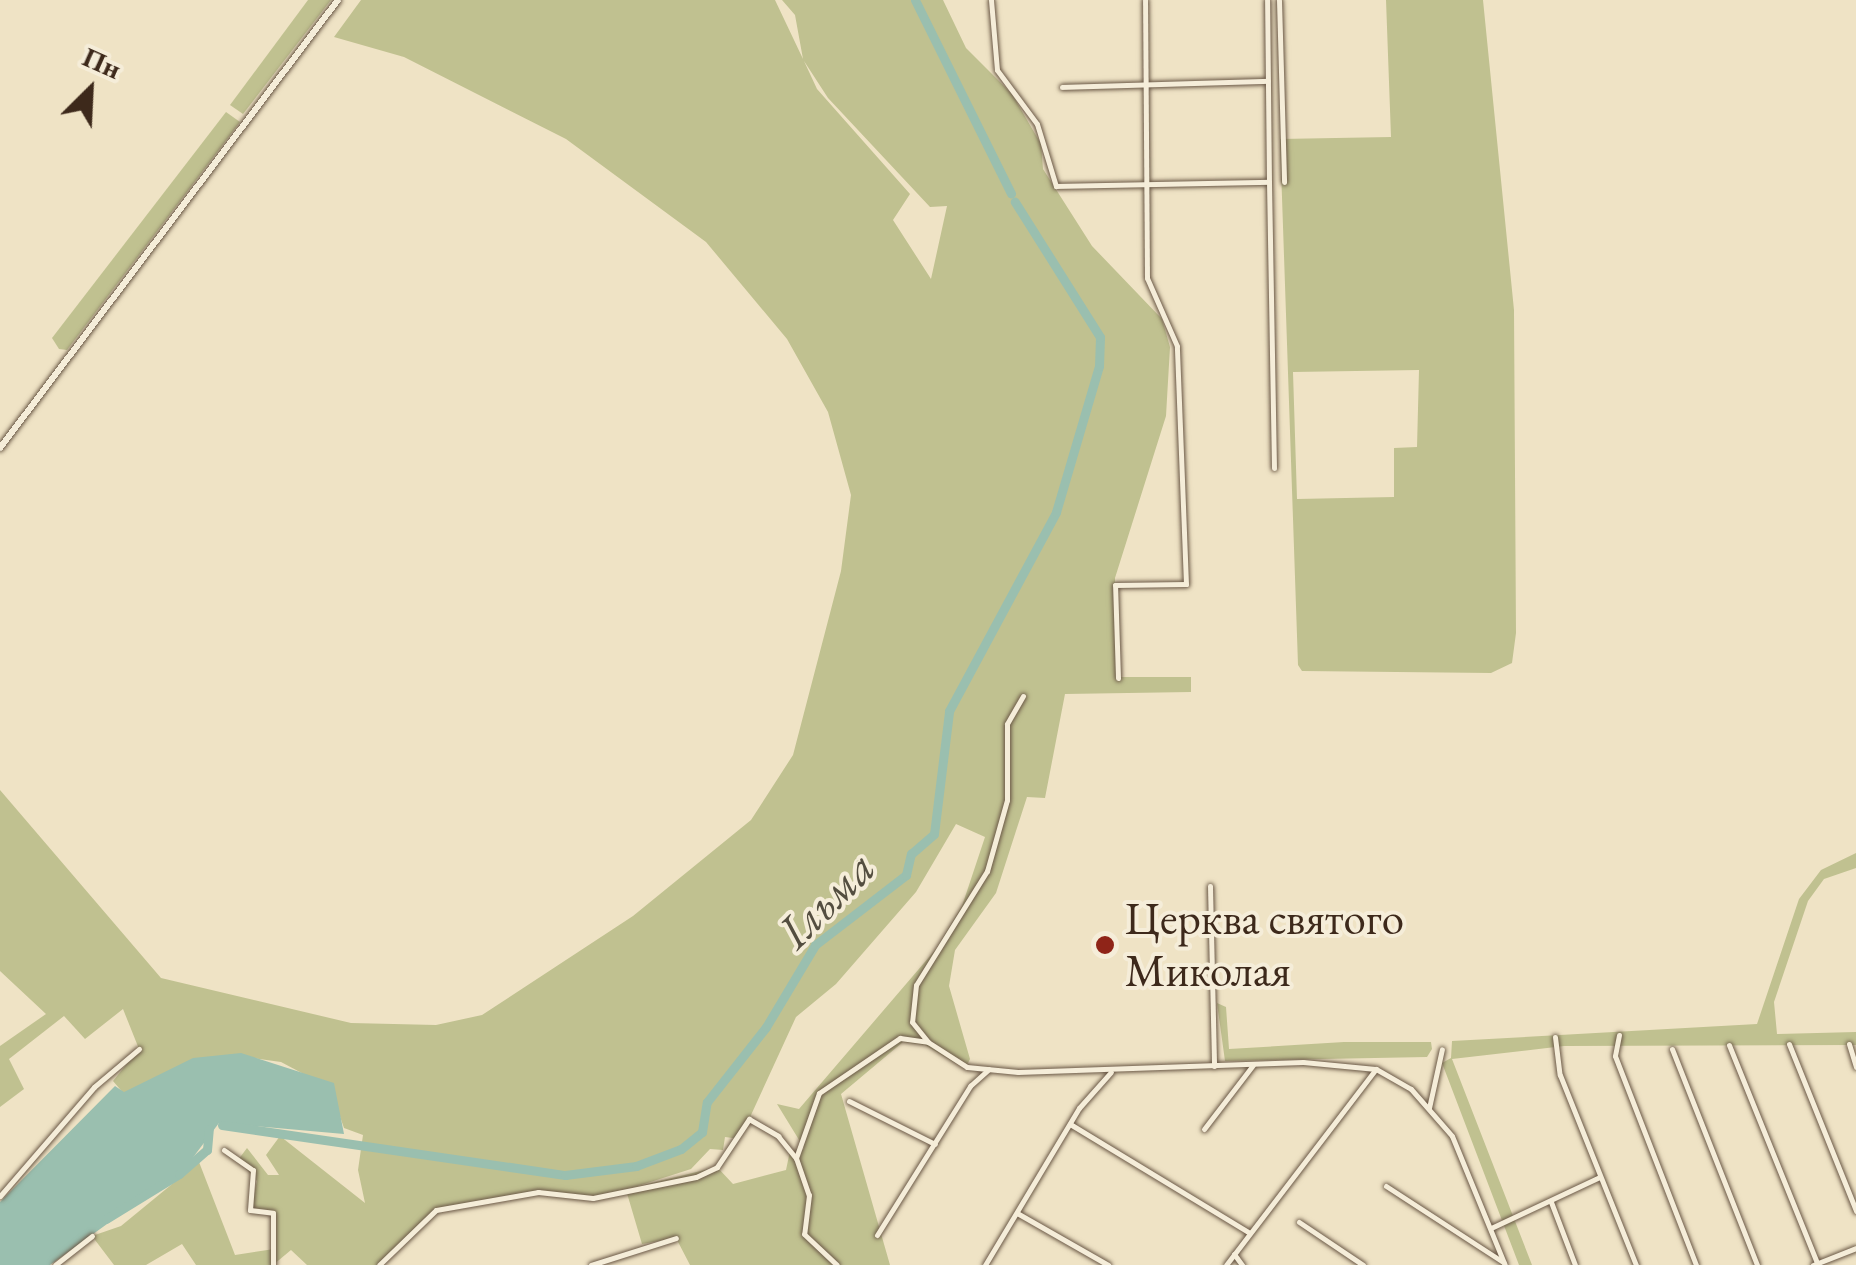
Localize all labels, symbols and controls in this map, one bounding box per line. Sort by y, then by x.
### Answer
text: Пн [77,38,127,87]
north arrow [40,40,140,140]
water label: Ільма [765,838,887,960]
place label: Церква святого Миколая [1125,892,1404,998]
marker: Церква святого Миколая [1094,934,1116,956]

